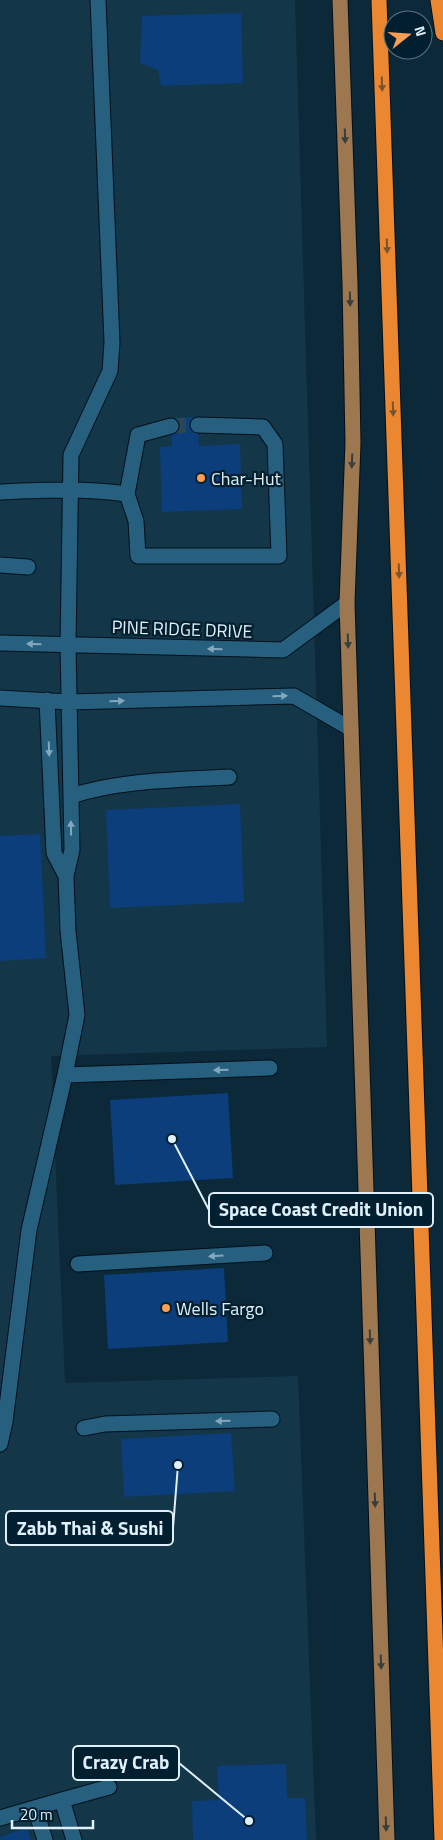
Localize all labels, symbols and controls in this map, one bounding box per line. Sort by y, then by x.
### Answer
north arrow [383,10,433,60]
text: N [409,23,432,39]
one-way arrow [378,76,386,92]
one-way arrow [341,128,349,144]
one-way arrow [384,238,392,254]
one-way arrow [346,291,354,307]
one-way arrow [389,401,397,417]
one-way arrow [348,453,356,469]
place label: Char-Hut [211,465,281,492]
marker: Char-Hut [195,472,207,484]
one-way arrow [395,563,403,579]
street label: PINE RIDGE DRIVE [111,613,253,645]
one-way arrow [344,633,352,649]
one-way arrow [26,640,42,648]
one-way arrow [207,645,223,653]
one-way arrow [272,692,288,700]
one-way arrow [110,696,126,704]
one-way arrow [45,741,53,757]
one-way arrow [67,820,75,836]
one-way arrow [213,1066,229,1074]
callout: Space Coast Credit Union [209,1193,433,1227]
text: Space Coast Credit Union [219,1194,423,1223]
one-way arrow [208,1252,224,1260]
place label: Wells Fargo [176,1295,264,1322]
marker: Wells Fargo [160,1302,172,1314]
one-way arrow [366,1330,374,1346]
one-way arrow [215,1417,231,1425]
one-way arrow [372,1492,380,1508]
callout: Zabb Thai & Sushi [6,1511,173,1545]
text: Zabb Thai & Sushi [17,1513,163,1542]
one-way arrow [377,1654,385,1670]
callout: Crazy Crab [73,1746,179,1780]
text: Crazy Crab [83,1747,169,1776]
scale bar [12,1798,94,1830]
text: 20 m [20,1803,53,1826]
one-way arrow [382,1817,390,1833]

